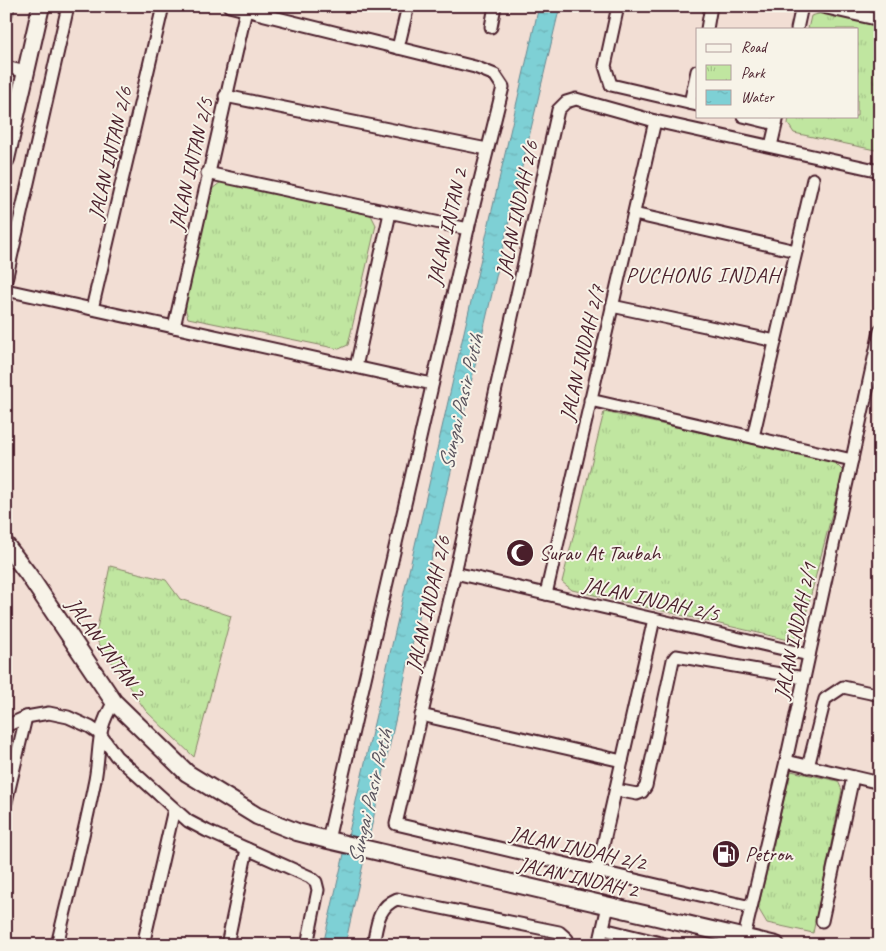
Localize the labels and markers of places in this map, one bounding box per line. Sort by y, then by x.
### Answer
mosque icon: Surau At Taubah [505,538,535,568]
place label: Surau At Taubah [539,540,661,566]
fuel station icon: Petron [711,839,741,869]
place label: Petron [745,841,794,867]

